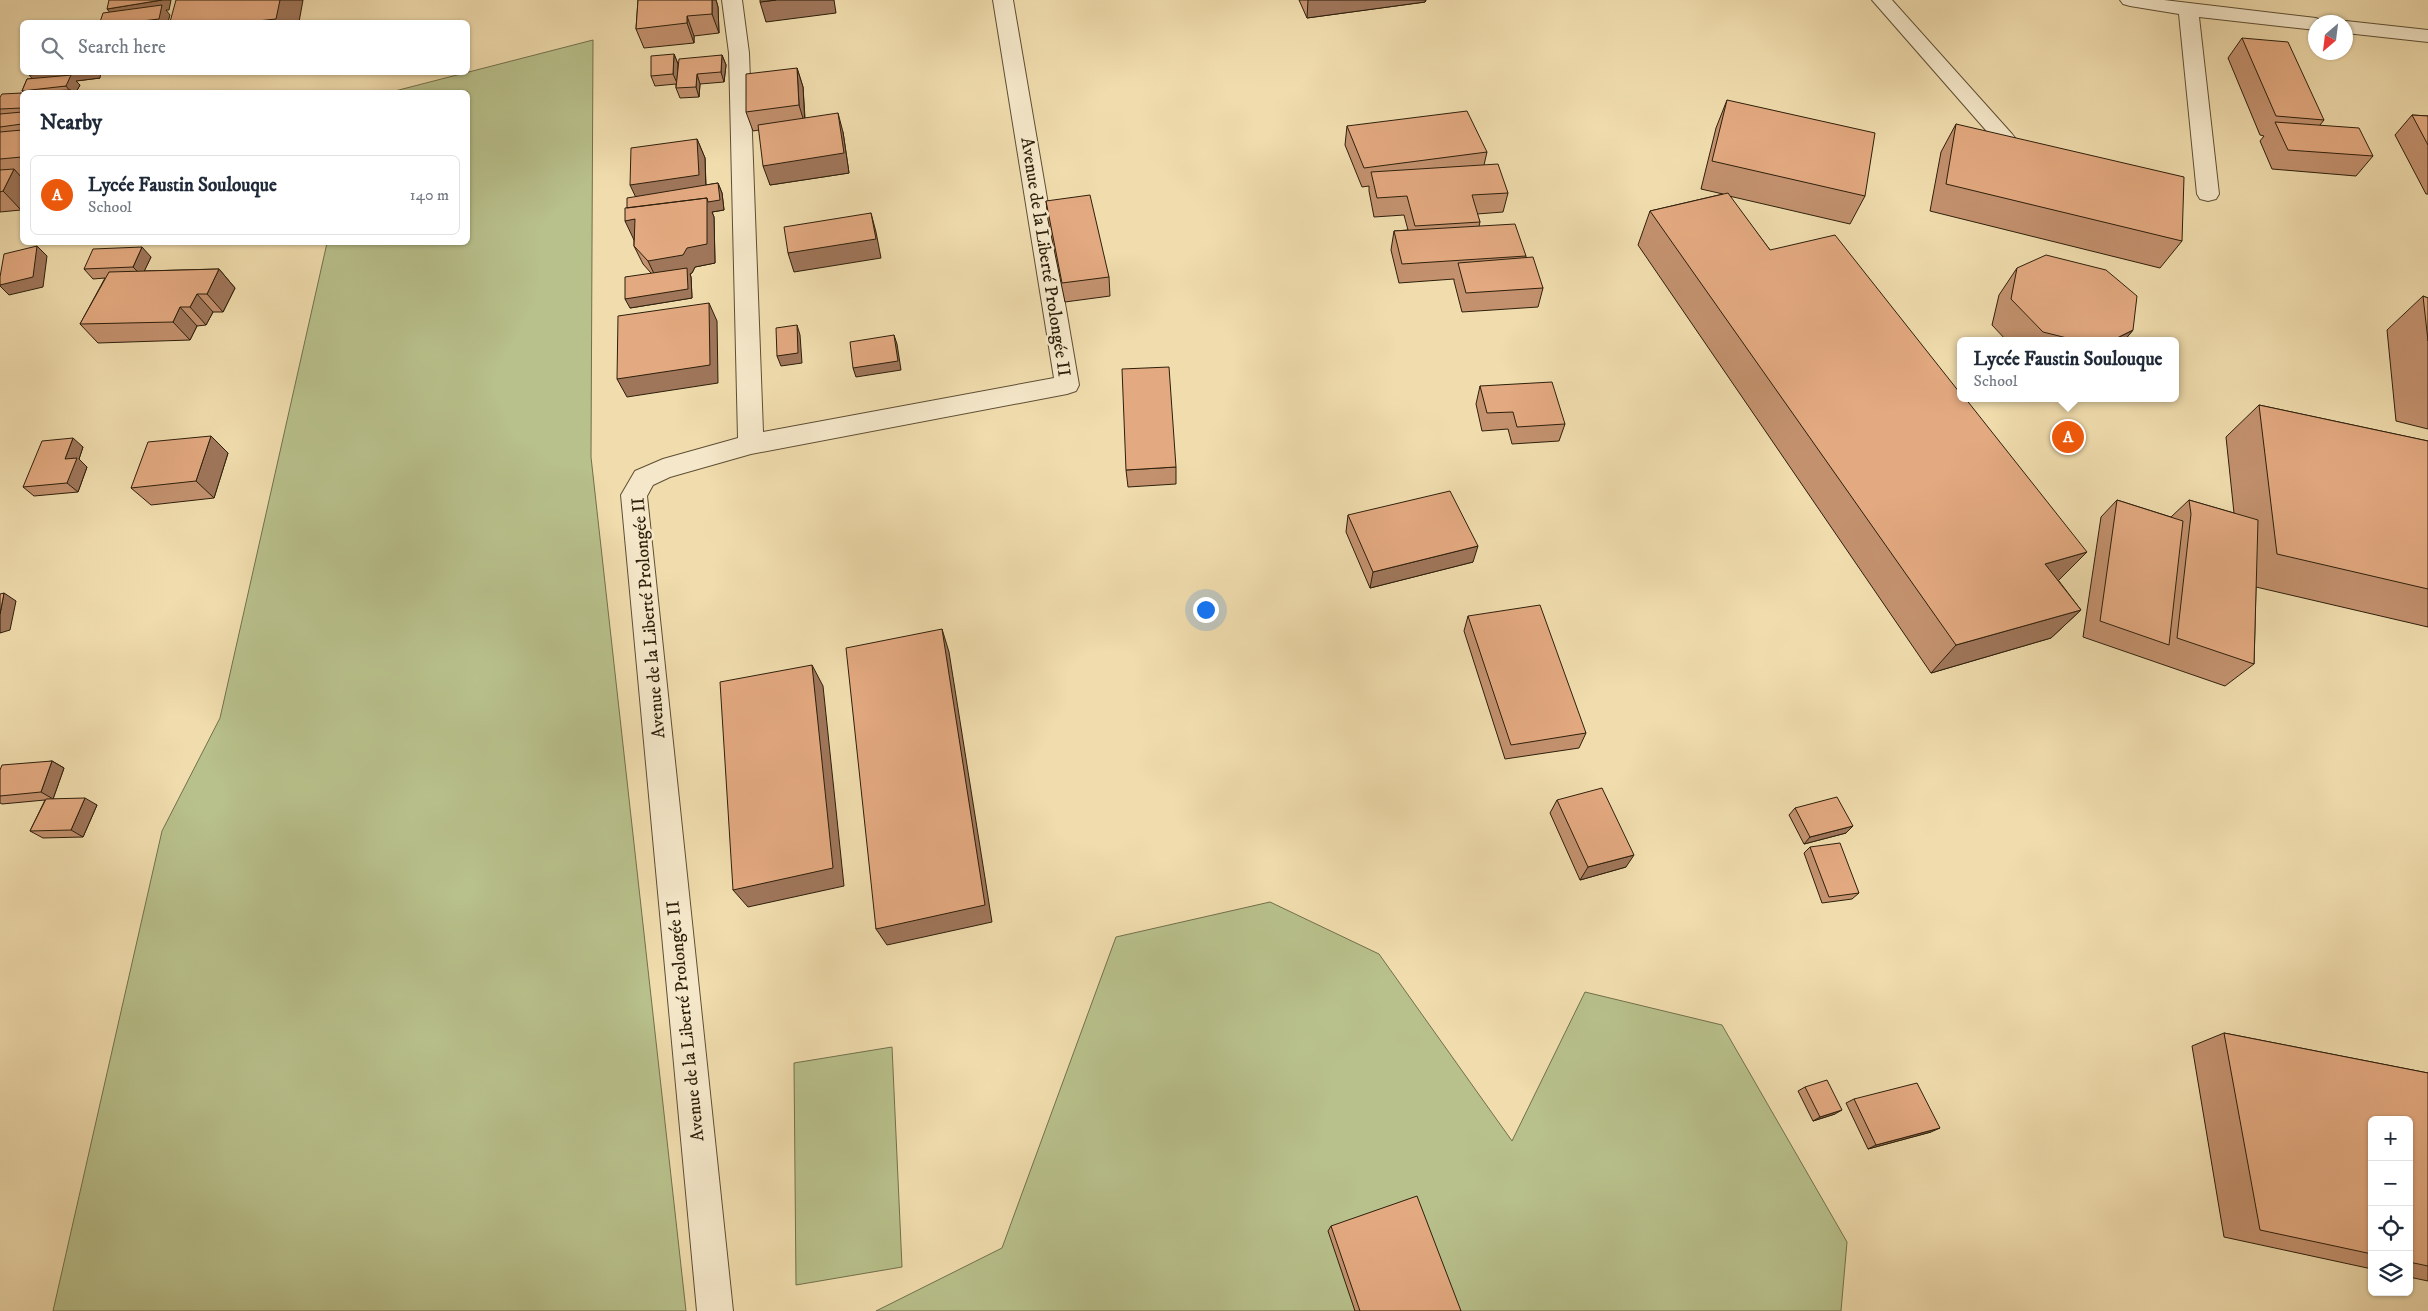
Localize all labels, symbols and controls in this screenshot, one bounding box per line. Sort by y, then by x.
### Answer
north arrow [2308,15,2353,60]
search box [20,20,470,75]
icon: search [38,34,66,62]
text: Search here [78,36,166,59]
text: Nearby [40,110,102,136]
street label: Avenue de la Liberté Prolongée II [1015,136,1075,378]
text: Lycée Faustin Soulouque [88,174,277,197]
text: A [52,185,62,205]
text: 140 m [410,185,449,205]
text: School [88,197,132,217]
popup [1957,337,2179,402]
text: Lycée Faustin Soulouque [1974,348,2162,371]
text: School [1974,371,2017,391]
pin: A [2052,418,2084,456]
street label: Avenue de la Liberté Prolongée II [627,497,671,739]
your location [1193,597,1219,623]
street label: Avenue de la Liberté Prolongée II [662,900,710,1142]
map controls [2368,1116,2413,1296]
button: + [2368,1116,2413,1161]
button: − [2368,1161,2413,1206]
button: locate [2368,1206,2413,1251]
button: layers [2368,1251,2413,1296]

